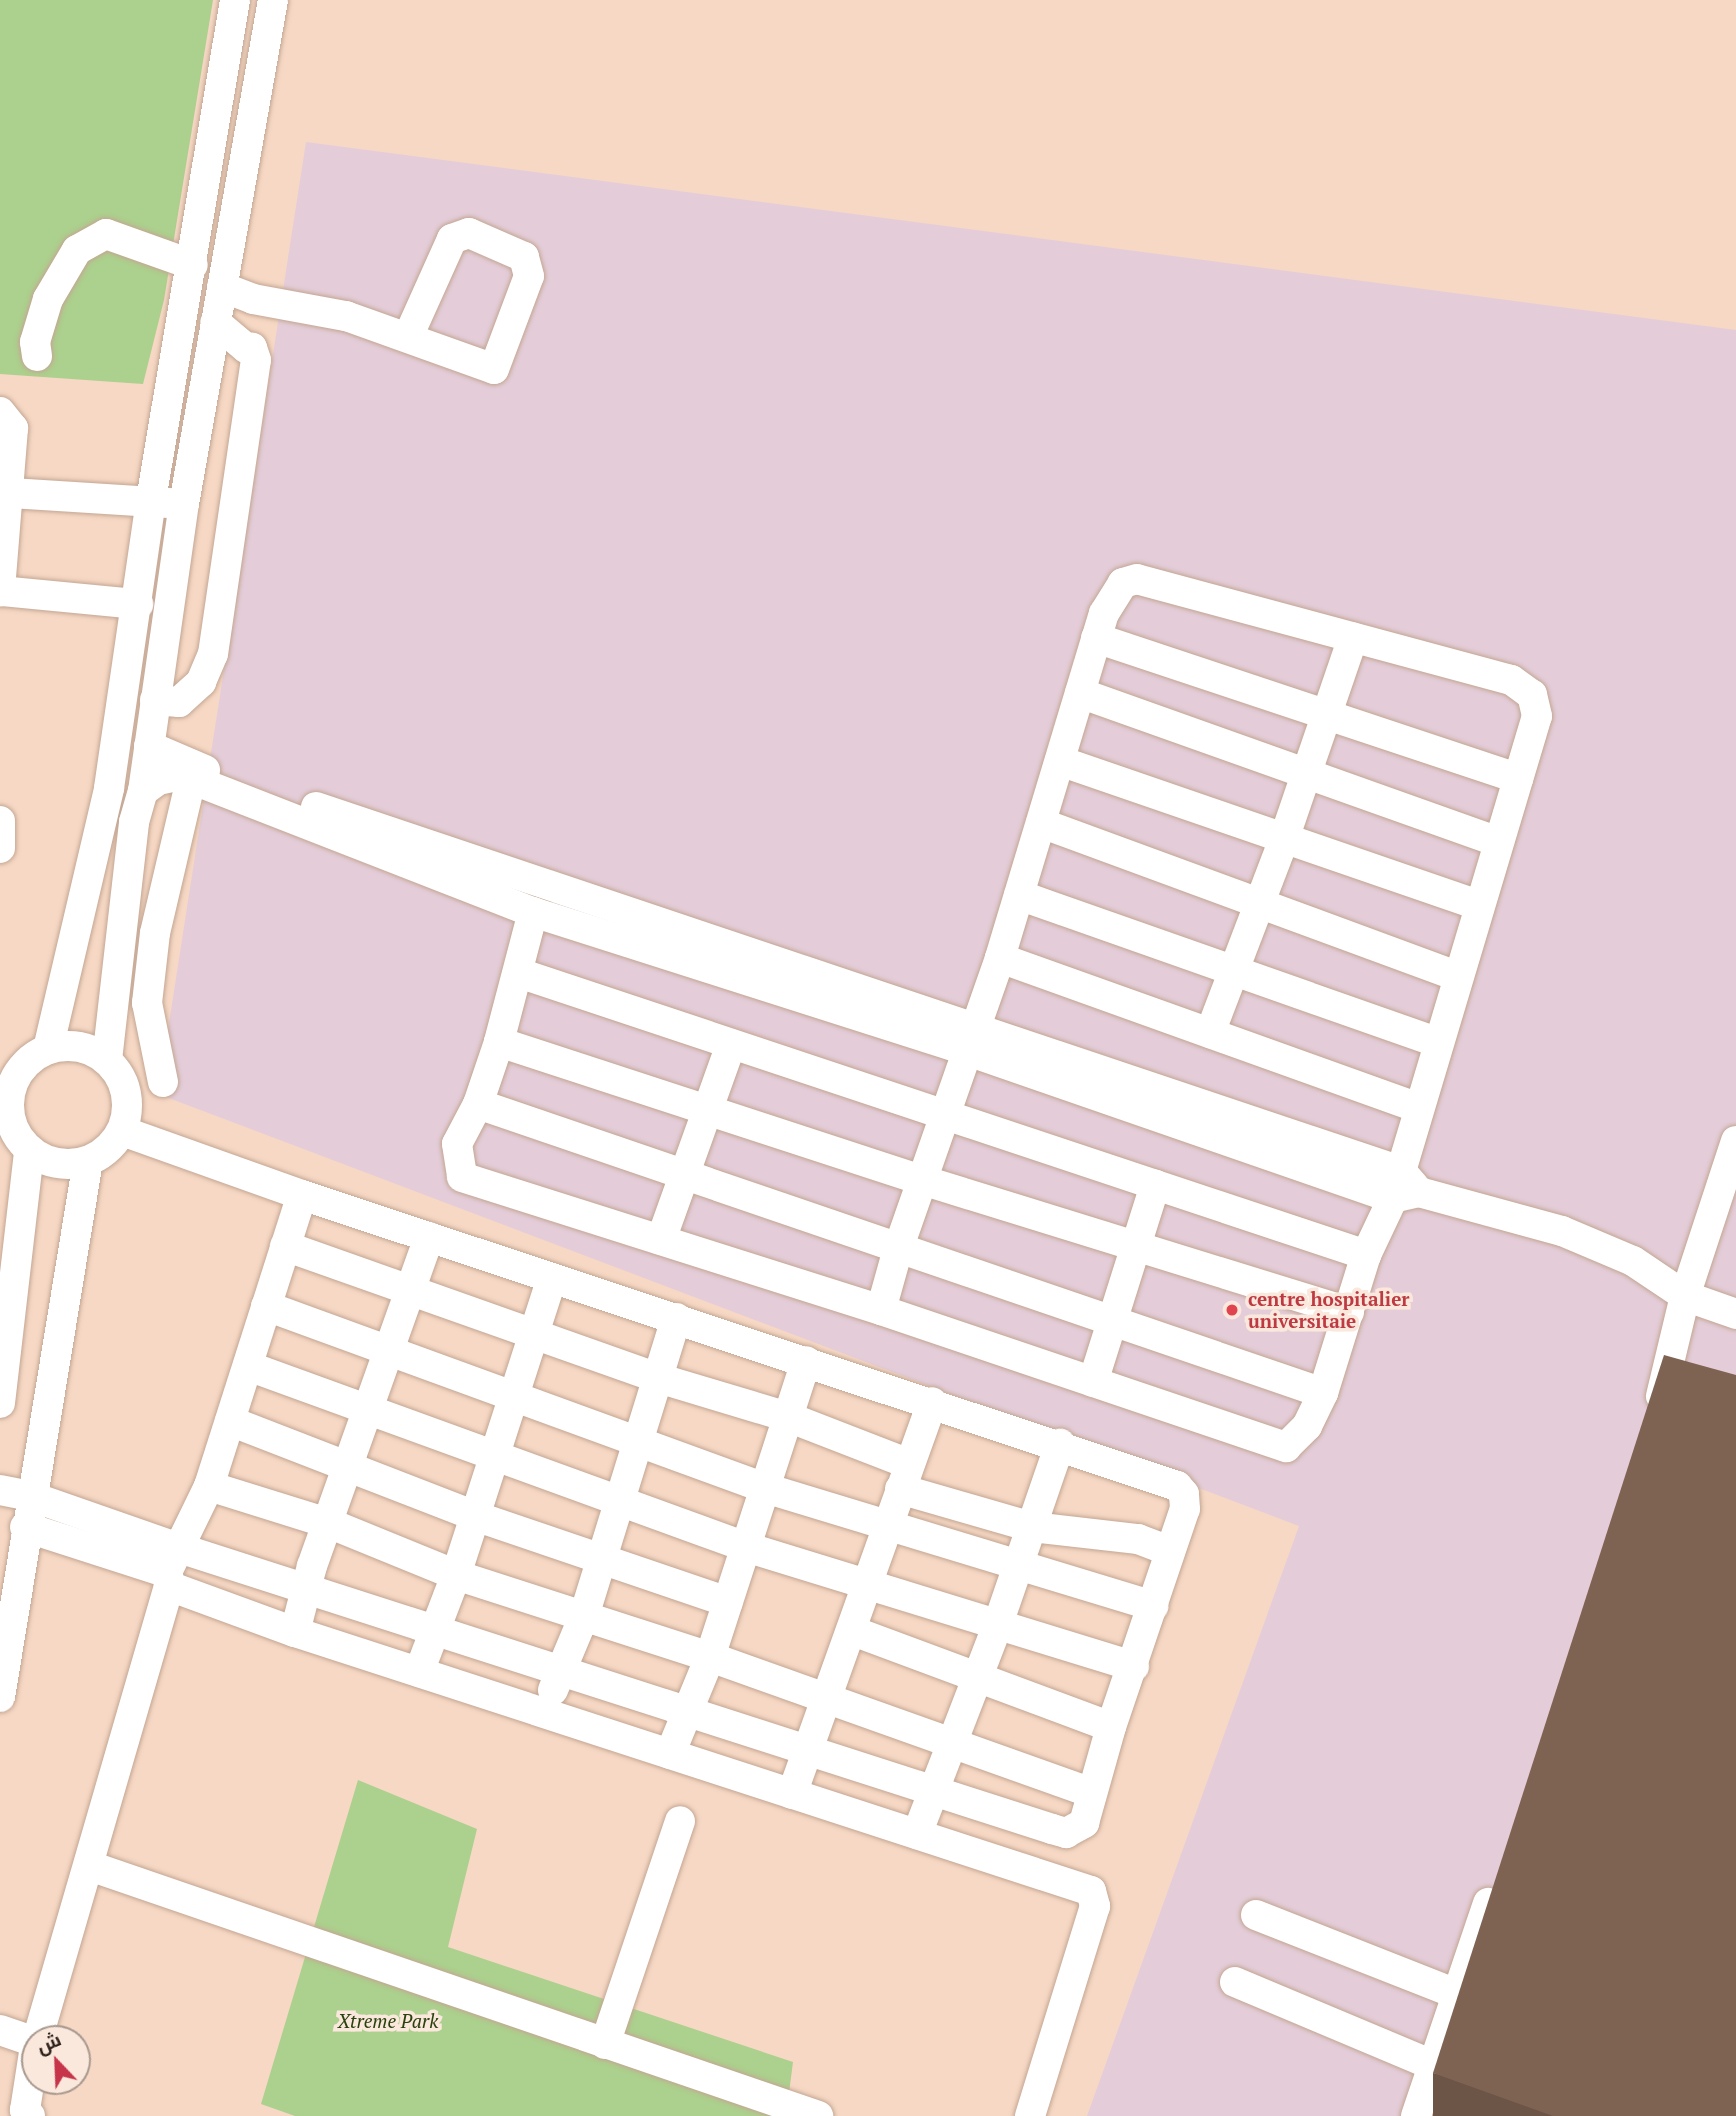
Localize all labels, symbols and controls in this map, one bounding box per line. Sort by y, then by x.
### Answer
place label: centre hospitalier universitaie [1248,1288,1410,1332]
marker: centre hospitalier universitaie [1222,1300,1242,1320]
park label: Xtreme Park [338,2010,438,2032]
north arrow [21,2025,91,2095]
text: ش [32,2026,64,2058]

